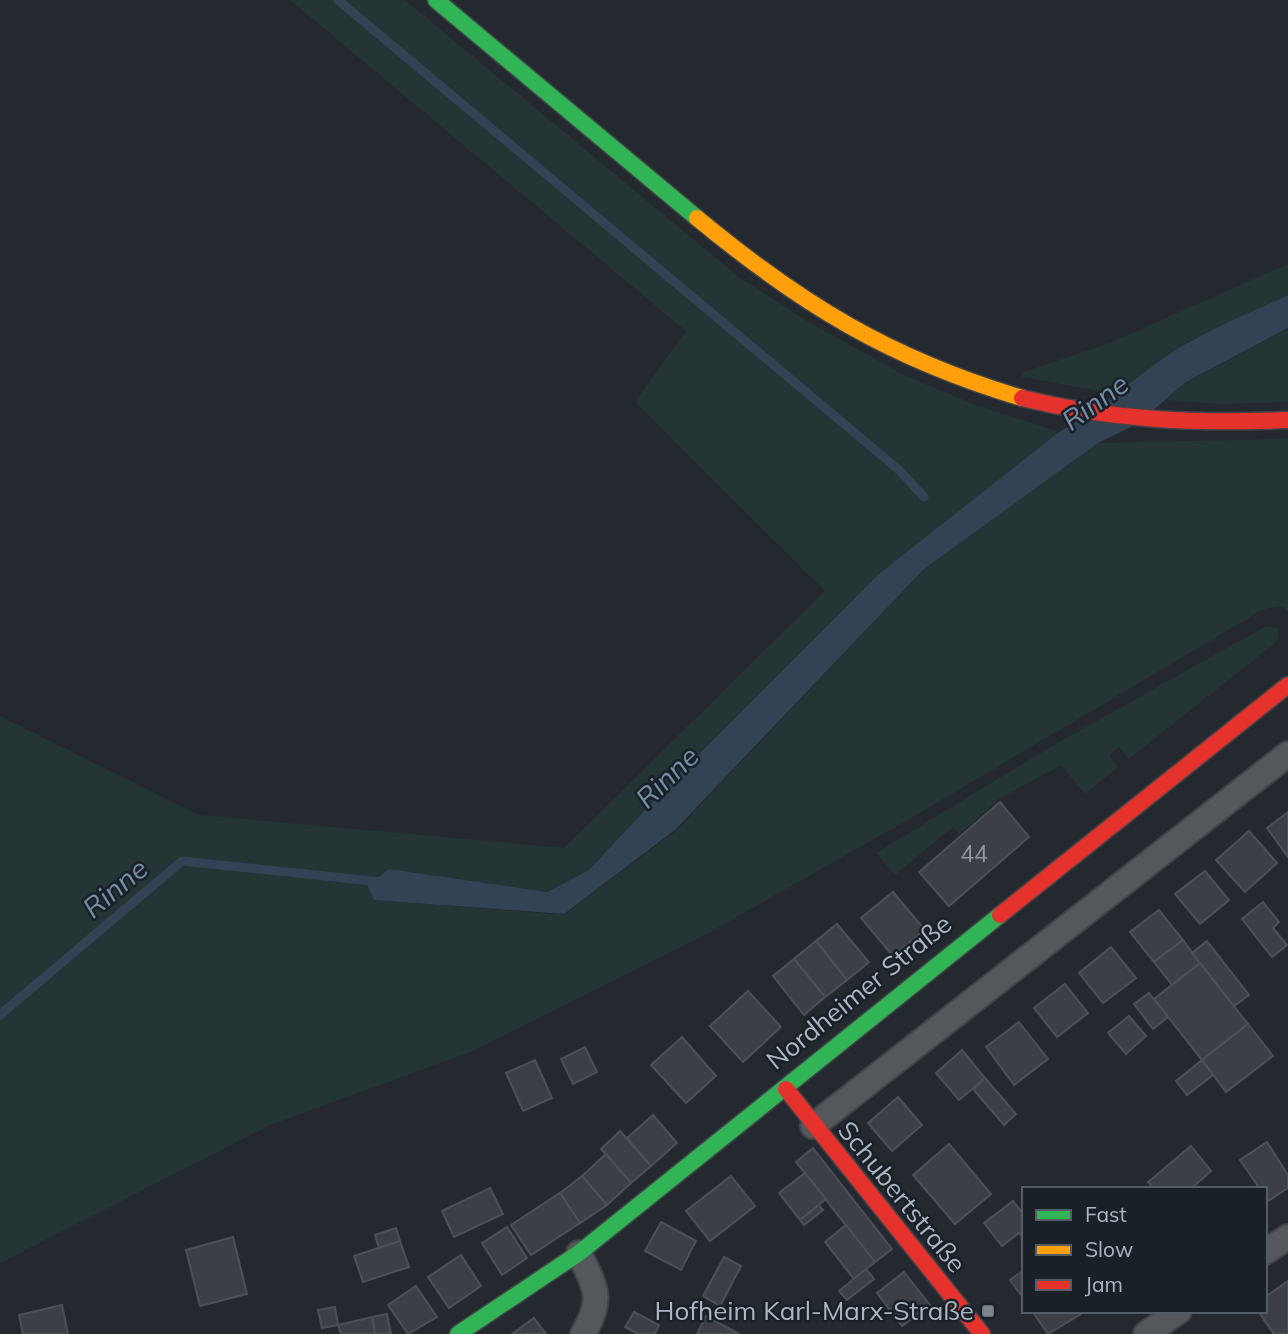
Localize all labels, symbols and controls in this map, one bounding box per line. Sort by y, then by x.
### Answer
water label: Rinne [1054,366,1135,438]
water label: Rinne [628,738,705,815]
house number: 44 [960,839,988,868]
water label: Rinne [75,850,154,925]
street label: Nordheimer Straße [759,907,958,1076]
street label: Schubertstraße [831,1114,974,1279]
legend [1022,1187,1267,1313]
text: Fast [1085,1201,1127,1227]
text: Slow [1085,1236,1133,1262]
text: Jam [1085,1271,1123,1297]
place label: Hofheim Karl-Marx-Straße [655,1294,974,1327]
marker: Hofheim Karl-Marx-Straße [980,1303,996,1319]

